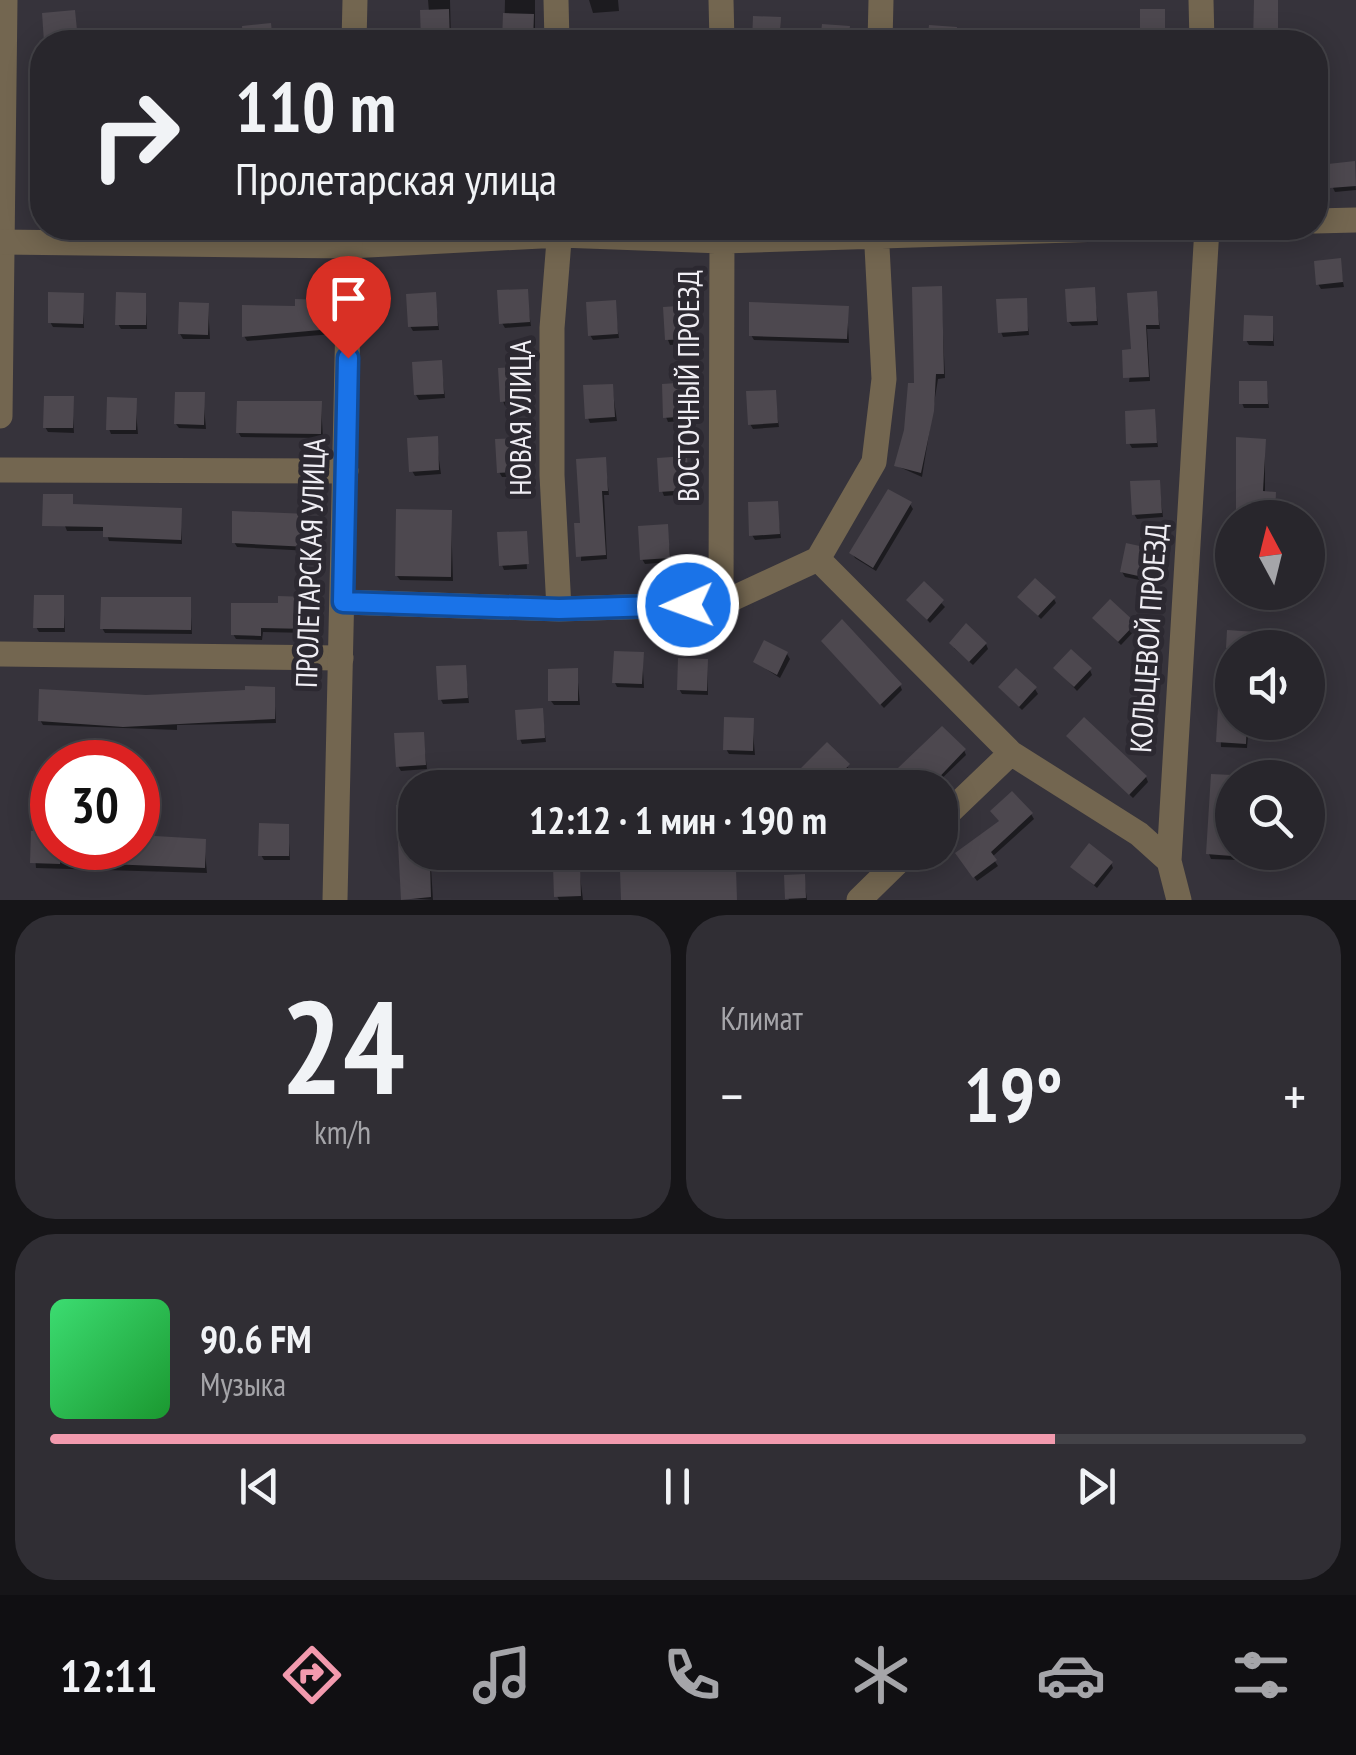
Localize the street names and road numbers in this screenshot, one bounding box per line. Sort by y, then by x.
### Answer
street label: ВОСТОЧНЫЙ ПРОЕЗД [668,270,707,502]
street label: НОВАЯ УЛИЦА [500,339,539,496]
street label: ПРОЛЕТАРСКАЯ УЛИЦА [286,437,333,689]
street label: КОЛЬЦЕВОЙ ПРОЕЗД [1120,522,1175,754]

